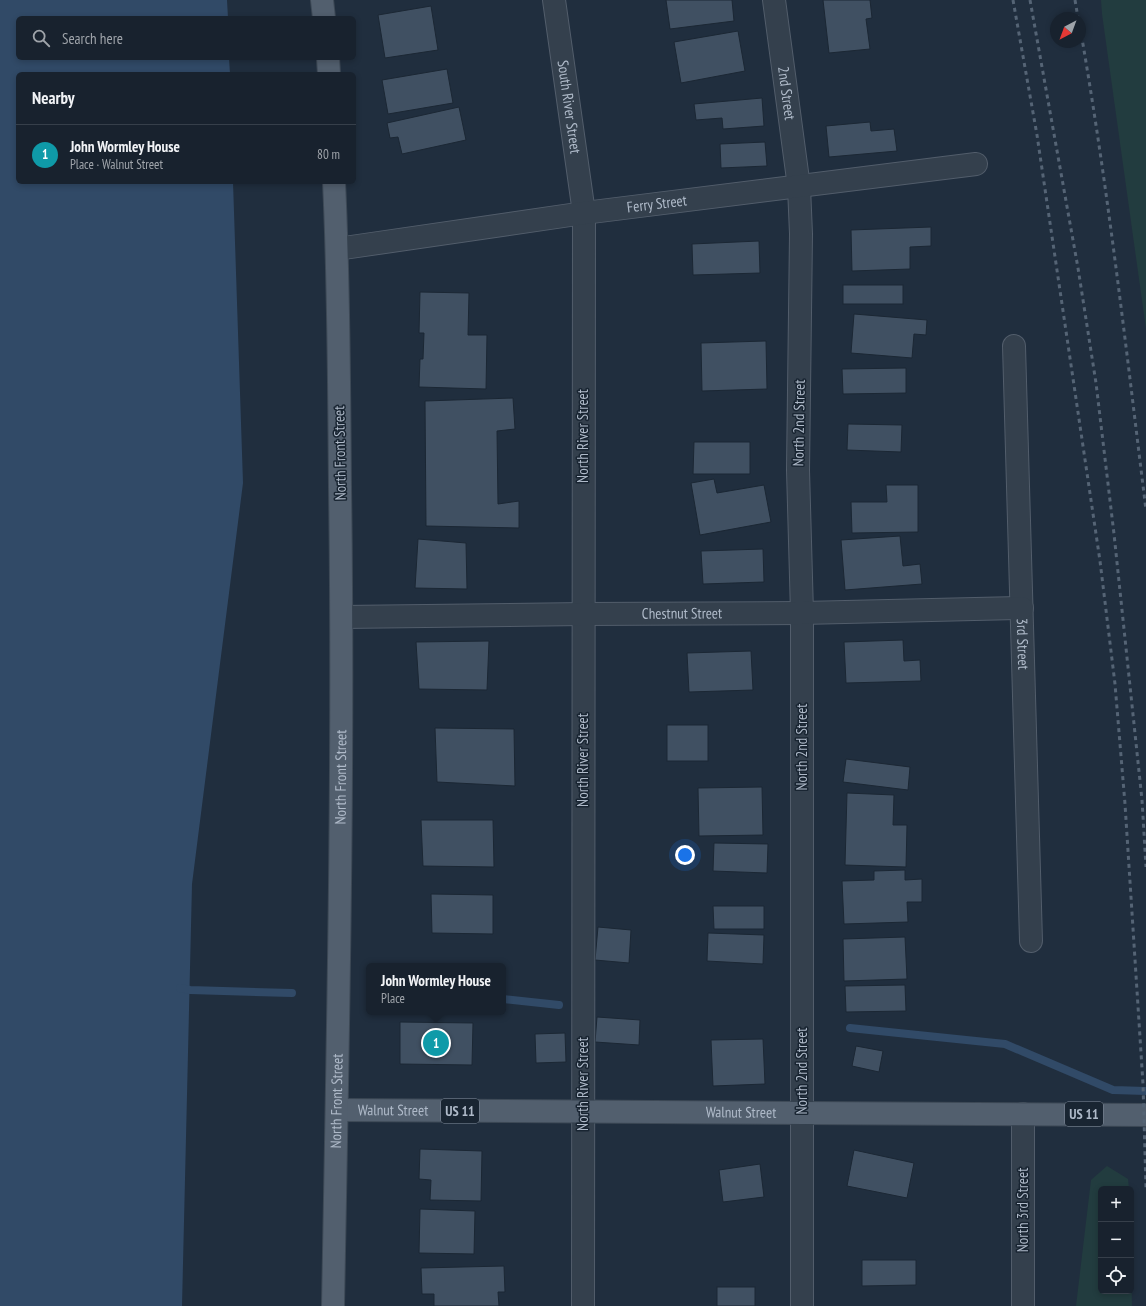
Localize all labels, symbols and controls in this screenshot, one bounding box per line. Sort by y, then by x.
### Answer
north arrow [1050,12,1086,48]
search box [16,16,356,60]
icon: search [30,27,52,49]
text: Search here [62,29,123,48]
street label: South River Street [554,59,586,155]
street label: 2nd Street [774,65,800,121]
text: Nearby [32,87,75,109]
text: John Wormley House [70,137,180,156]
text: 1 [42,146,48,163]
text: 80 m [317,146,340,163]
text: Place · Walnut Street [70,156,163,173]
street label: Ferry Street [626,190,688,217]
street label: North 2nd Street [788,379,809,467]
street label: North River Street [573,389,592,483]
street label: North Front Street [329,406,350,500]
street label: Chestnut Street [642,603,722,623]
street label: 3rd Street [1013,618,1033,670]
street label: North 2nd Street [792,704,811,791]
street label: North River Street [573,713,592,807]
street label: North Front Street [331,730,350,825]
your location [675,845,695,865]
popup [366,963,506,1015]
text: John Wormley House [381,971,491,990]
text: Place [381,990,405,1007]
pin: 1 [423,1028,449,1058]
street label: North 2nd Street [792,1028,811,1115]
street label: North River Street [573,1037,592,1131]
street label: North Front Street [326,1053,347,1149]
road number: US 11 [441,1099,479,1123]
street label: Walnut Street [358,1100,428,1120]
street label: Walnut Street [706,1102,776,1122]
road number: US 11 [1065,1102,1103,1126]
street label: North 3rd Street [1013,1168,1032,1252]
map controls [1098,1186,1134,1294]
button: + [1098,1186,1134,1222]
button: − [1098,1222,1134,1258]
button: locate [1098,1258,1134,1294]

